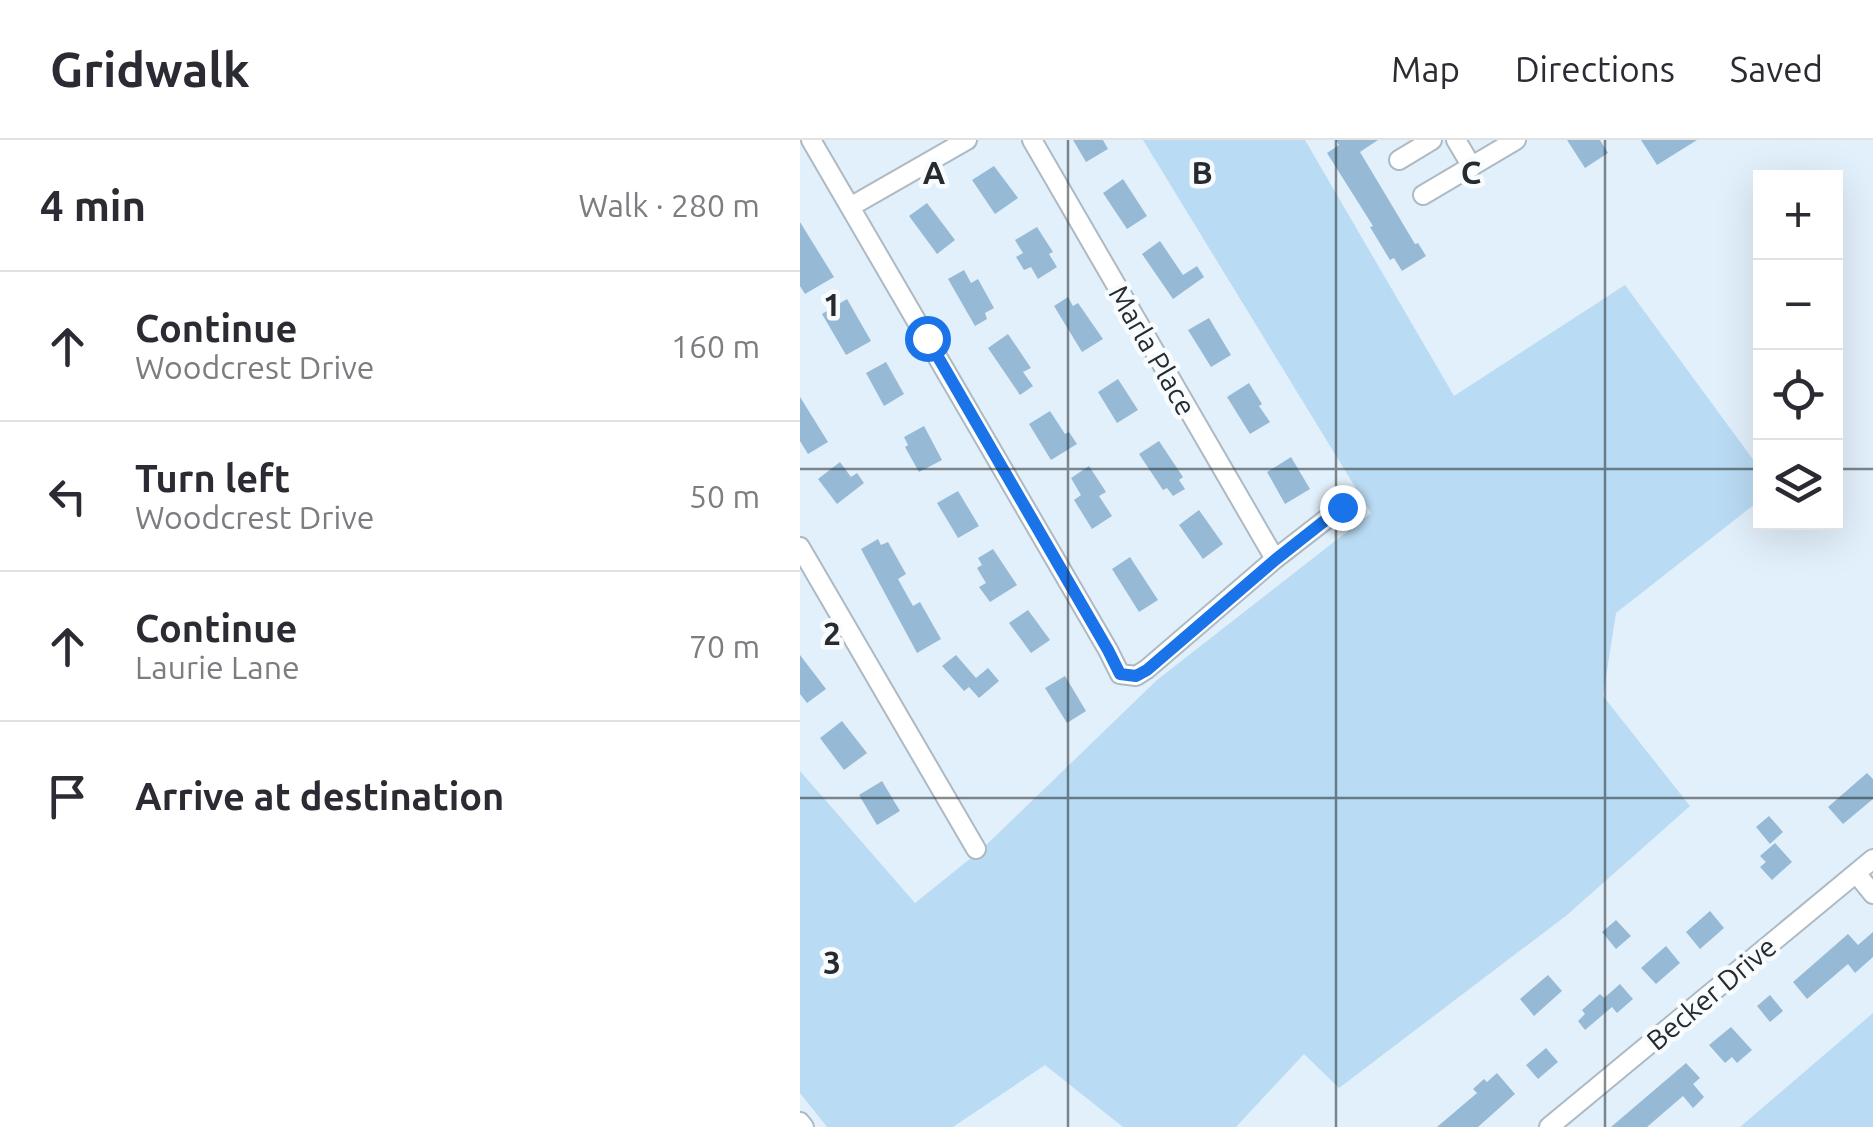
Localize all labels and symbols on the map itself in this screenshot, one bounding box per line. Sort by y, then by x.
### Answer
text: A [923,154,946,190]
text: B [1191,154,1213,190]
text: C [1461,154,1481,190]
street label: Marla Place [1103,280,1203,420]
text: 1 [823,286,841,322]
route start [905,316,951,362]
route end [1320,485,1366,531]
text: 2 [823,615,841,651]
street label: Becker Drive [1640,930,1782,1056]
text: 3 [823,944,841,980]

